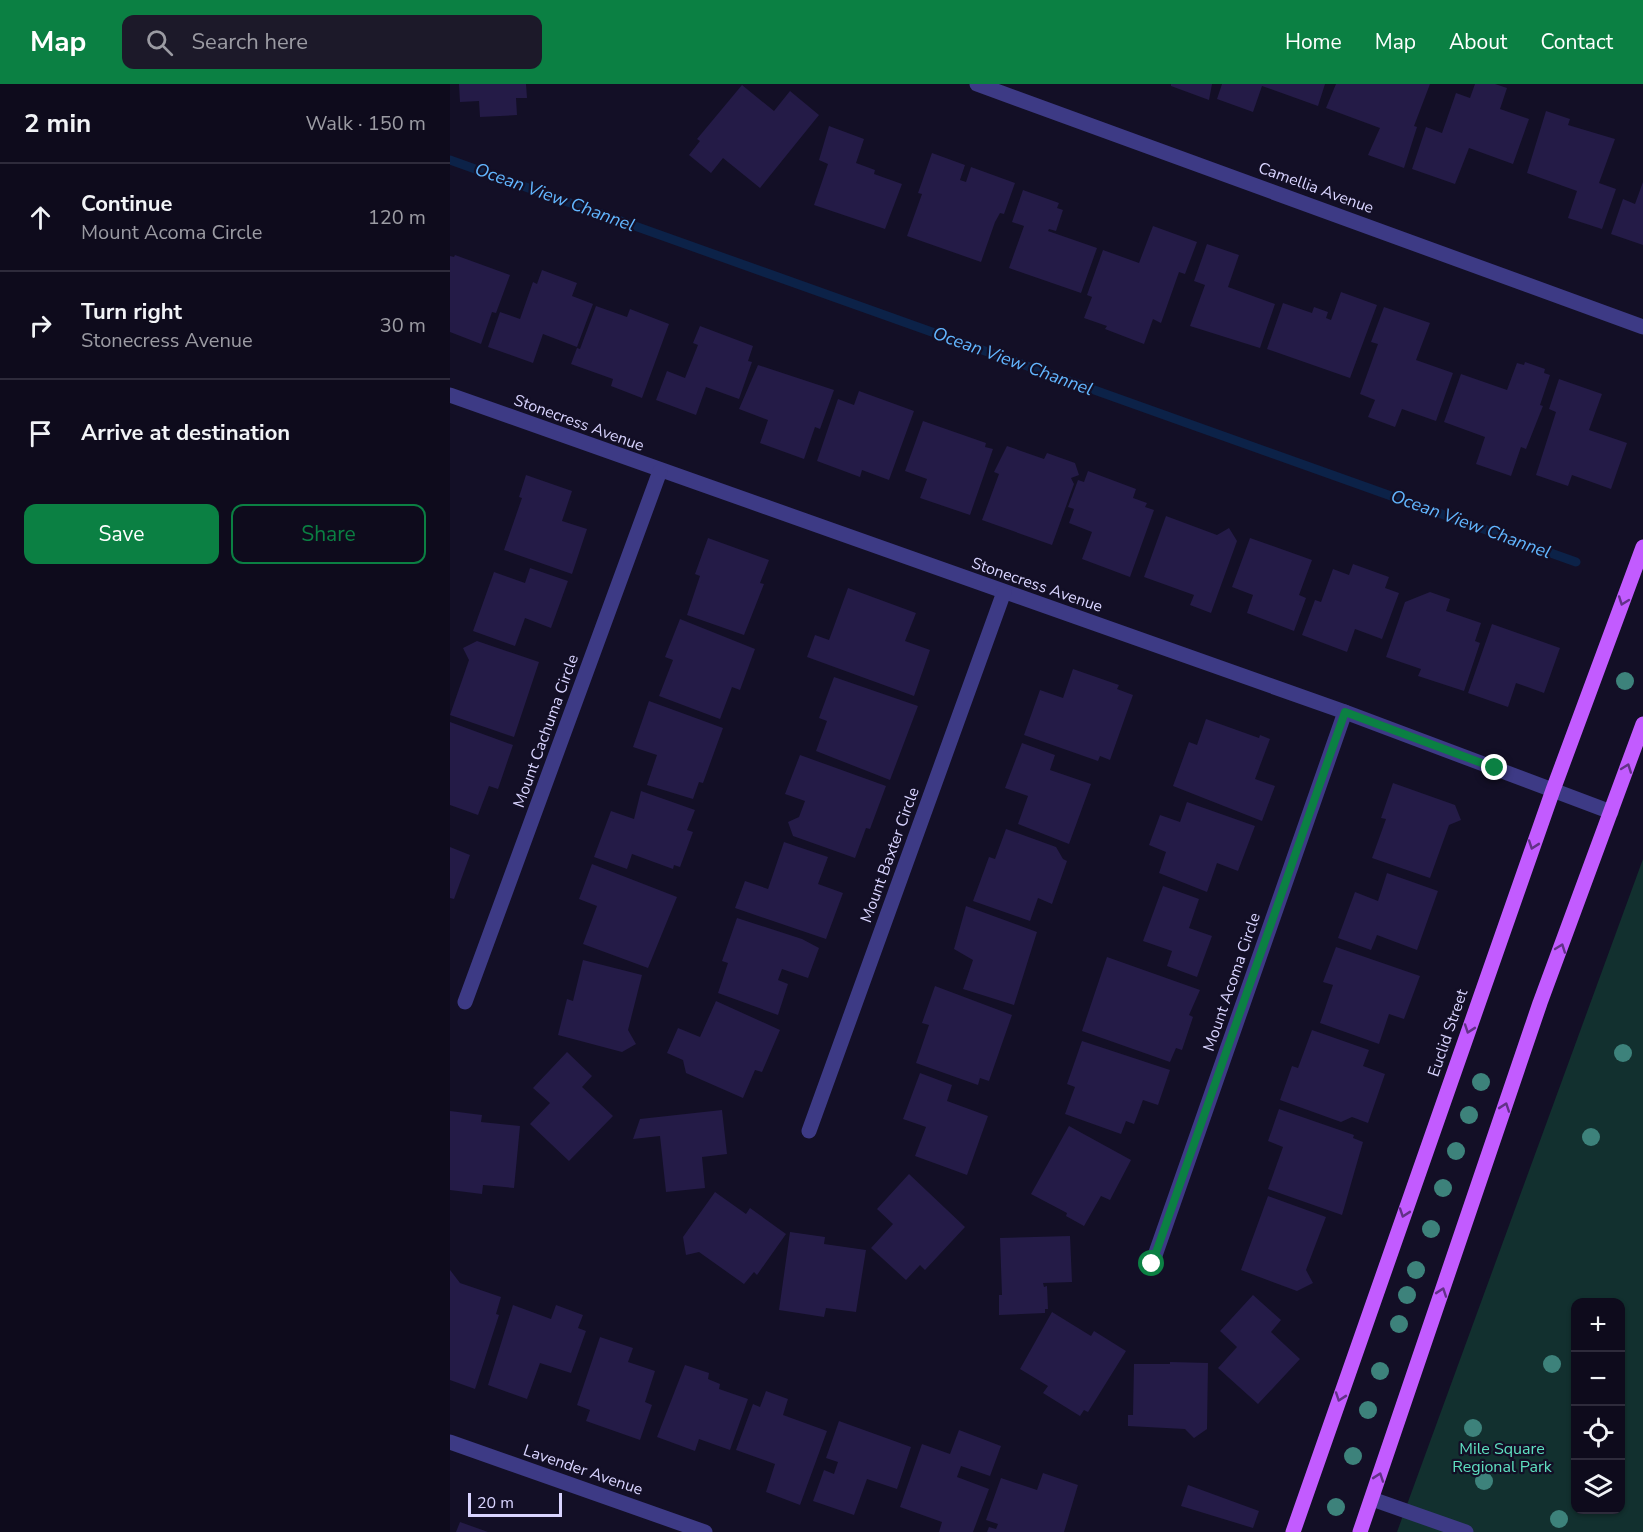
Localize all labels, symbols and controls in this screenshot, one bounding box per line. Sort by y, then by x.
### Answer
search box [122,15,542,69]
text: Map [30,23,86,61]
icon: search [143,26,176,59]
text: Search here [191,27,308,57]
text: Home [1285,28,1342,56]
text: Map [1375,28,1416,56]
text: About [1449,28,1507,56]
text: Contact [1540,28,1613,56]
text: 2 min [24,106,91,141]
text: Walk · 150 m [306,110,426,137]
water label: Ocean View Channel [472,157,638,237]
street label: Camellia Avenue [1255,157,1377,219]
text: Continue [81,189,172,219]
icon: ahead [24,201,57,234]
text: 120 m [368,204,426,231]
text: Mount Acoma Circle [81,219,262,246]
text: Turn right [81,297,182,327]
icon: right [24,309,57,342]
text: 30 m [380,312,426,339]
water label: Ocean View Channel [930,321,1096,401]
text: Stonecress Avenue [81,327,253,354]
street label: Stonecress Avenue [511,389,647,457]
icon: arrive [24,417,57,450]
text: Arrive at destination [81,418,290,448]
water label: Ocean View Channel [1388,484,1554,564]
button: Save [24,504,219,564]
button: Share [231,504,426,564]
street label: Stonecress Avenue [968,552,1106,618]
one-way arrow [1617,596,1630,606]
street label: Mount Cachuma Circle [508,651,584,811]
route end [1481,754,1507,780]
one-way arrow [1620,763,1633,774]
street label: Mount Baxter Circle [855,784,925,926]
one-way arrow [1528,839,1541,850]
street label: Mount Acoma Circle [1198,910,1266,1054]
one-way arrow [1553,943,1566,954]
street label: Euclid Street [1423,986,1473,1080]
one-way arrow [1463,1023,1476,1034]
one-way arrow [1497,1103,1510,1113]
one-way arrow [1399,1207,1412,1218]
route start [1138,1250,1164,1276]
one-way arrow [1435,1287,1447,1298]
map controls [1571,1298,1625,1514]
button: + [1571,1298,1625,1352]
button: − [1571,1352,1625,1406]
one-way arrow [1334,1391,1347,1402]
button: locate [1571,1406,1625,1460]
park label: Mile Square Regional Park [1452,1438,1553,1478]
street label: Lavender Avenue [520,1439,646,1501]
button: layers [1571,1460,1625,1514]
one-way arrow [1372,1472,1385,1483]
scale bar [468,1490,562,1518]
text: 20 m [477,1492,514,1514]

